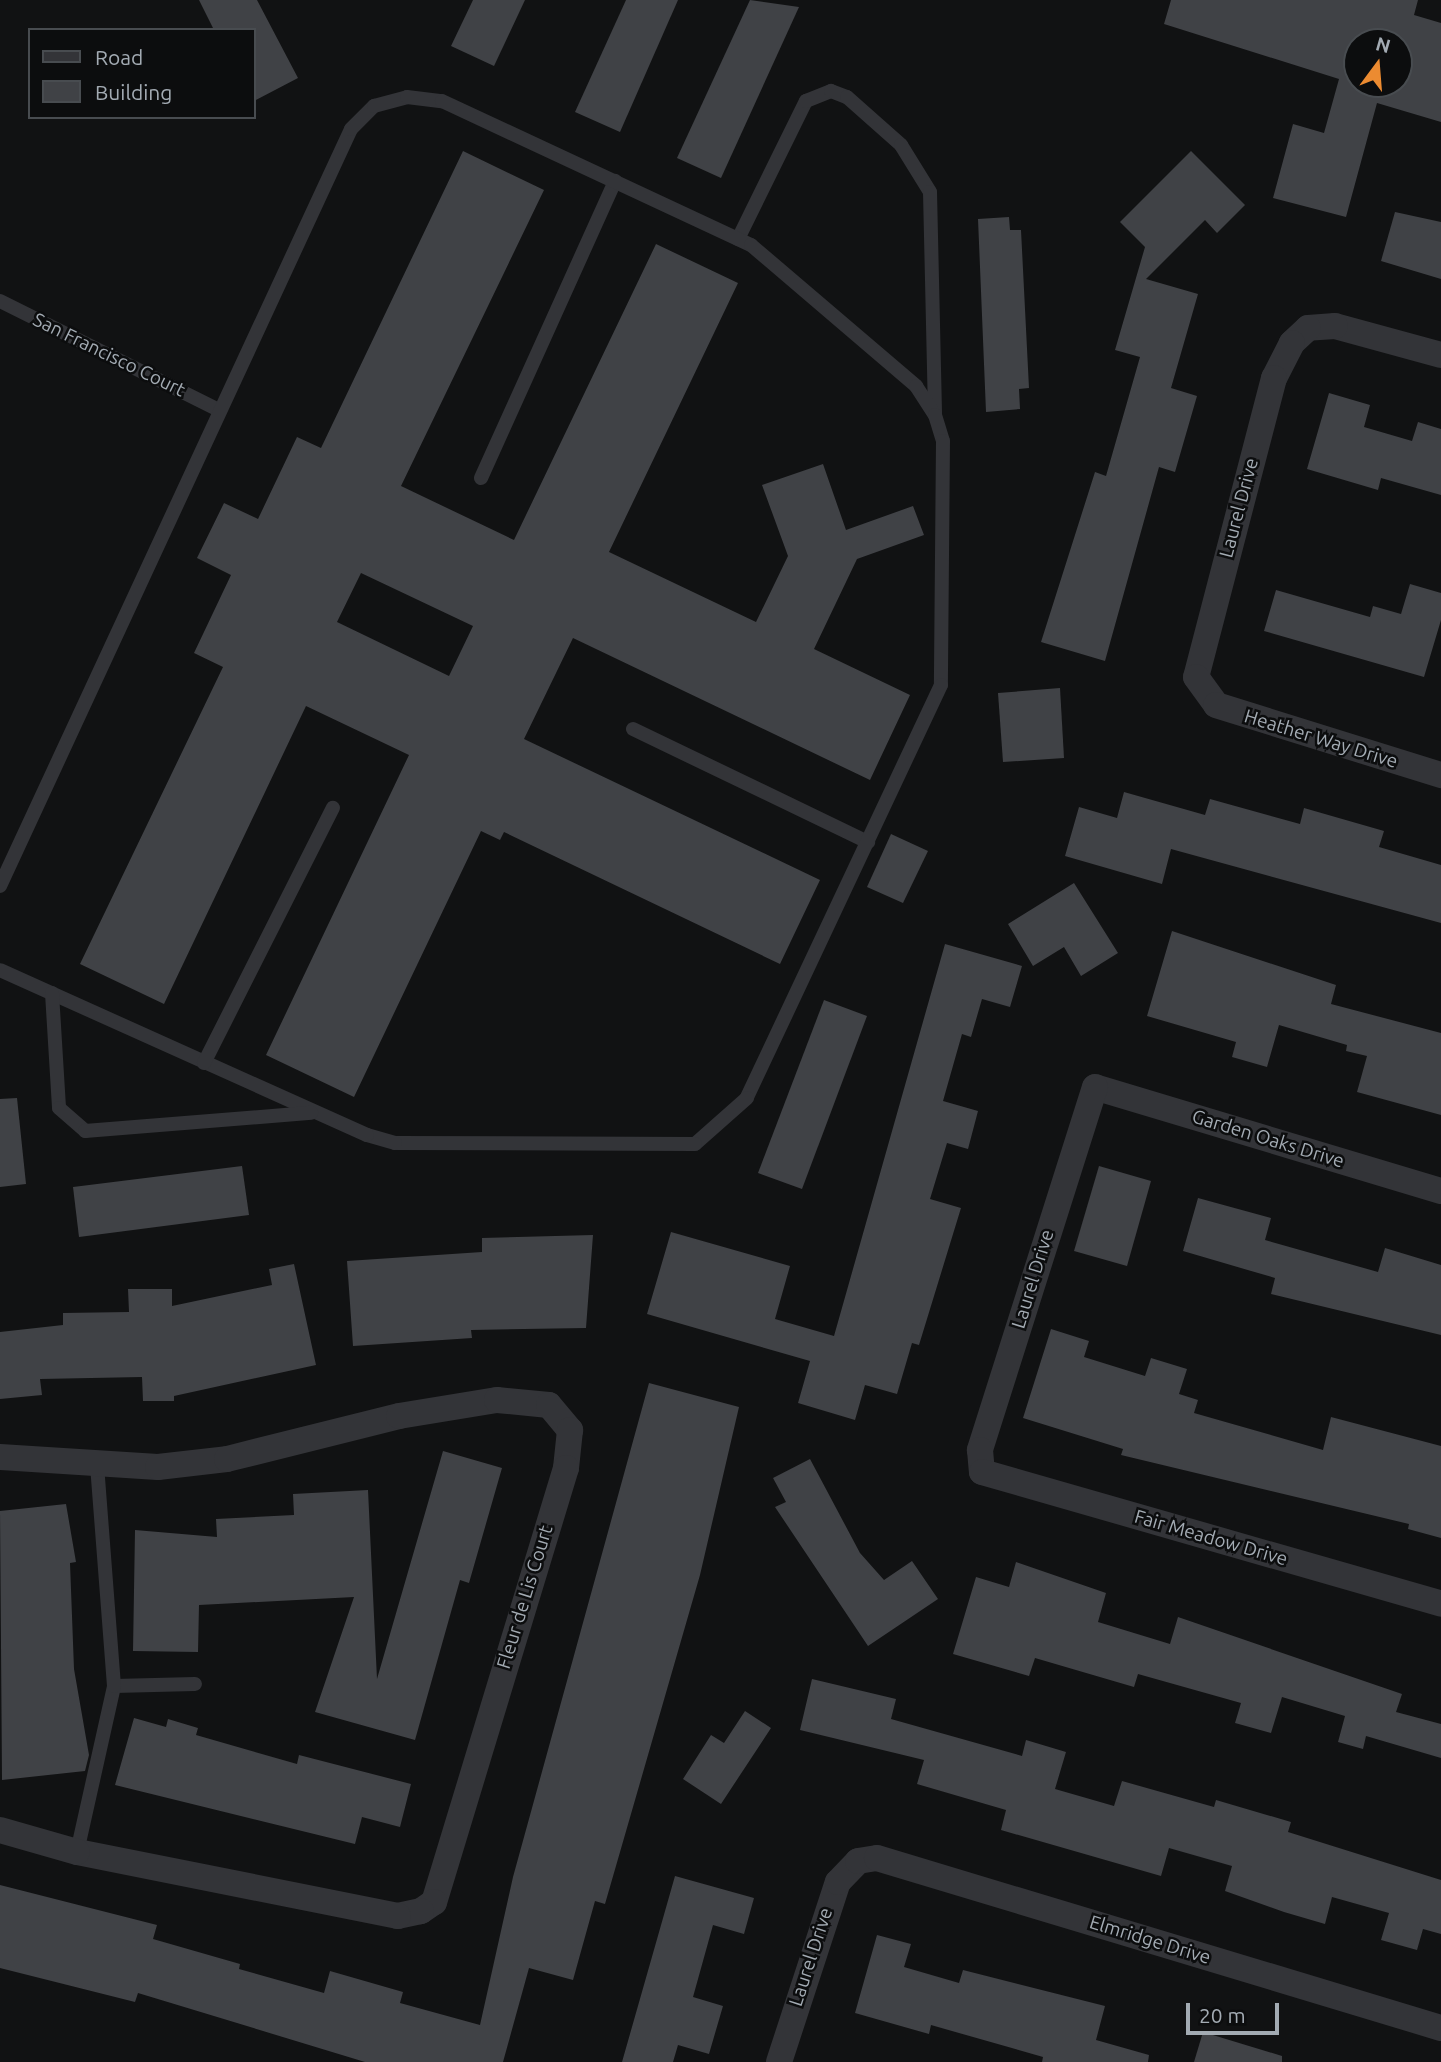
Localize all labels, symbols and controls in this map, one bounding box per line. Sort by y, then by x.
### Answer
legend [28,28,256,119]
north arrow [1343,28,1413,98]
text: N [1373,32,1393,57]
text: Road [95,45,143,69]
text: Building [95,80,172,104]
street label: San Francisco Court [29,308,189,402]
street label: Laurel Drive [1215,456,1263,560]
street label: Heather Way Drive [1242,705,1400,773]
street label: Garden Oaks Drive [1189,1105,1347,1173]
street label: Laurel Drive [1007,1227,1059,1331]
street label: Fair Meadow Drive [1132,1505,1290,1571]
street label: Fleur de Lis Court [492,1522,558,1672]
street label: Laurel Drive [784,1905,838,2009]
street label: Elmridge Drive [1087,1911,1213,1969]
scale bar [1189,1988,1282,2032]
text: 20 m [1199,2003,1246,2027]

